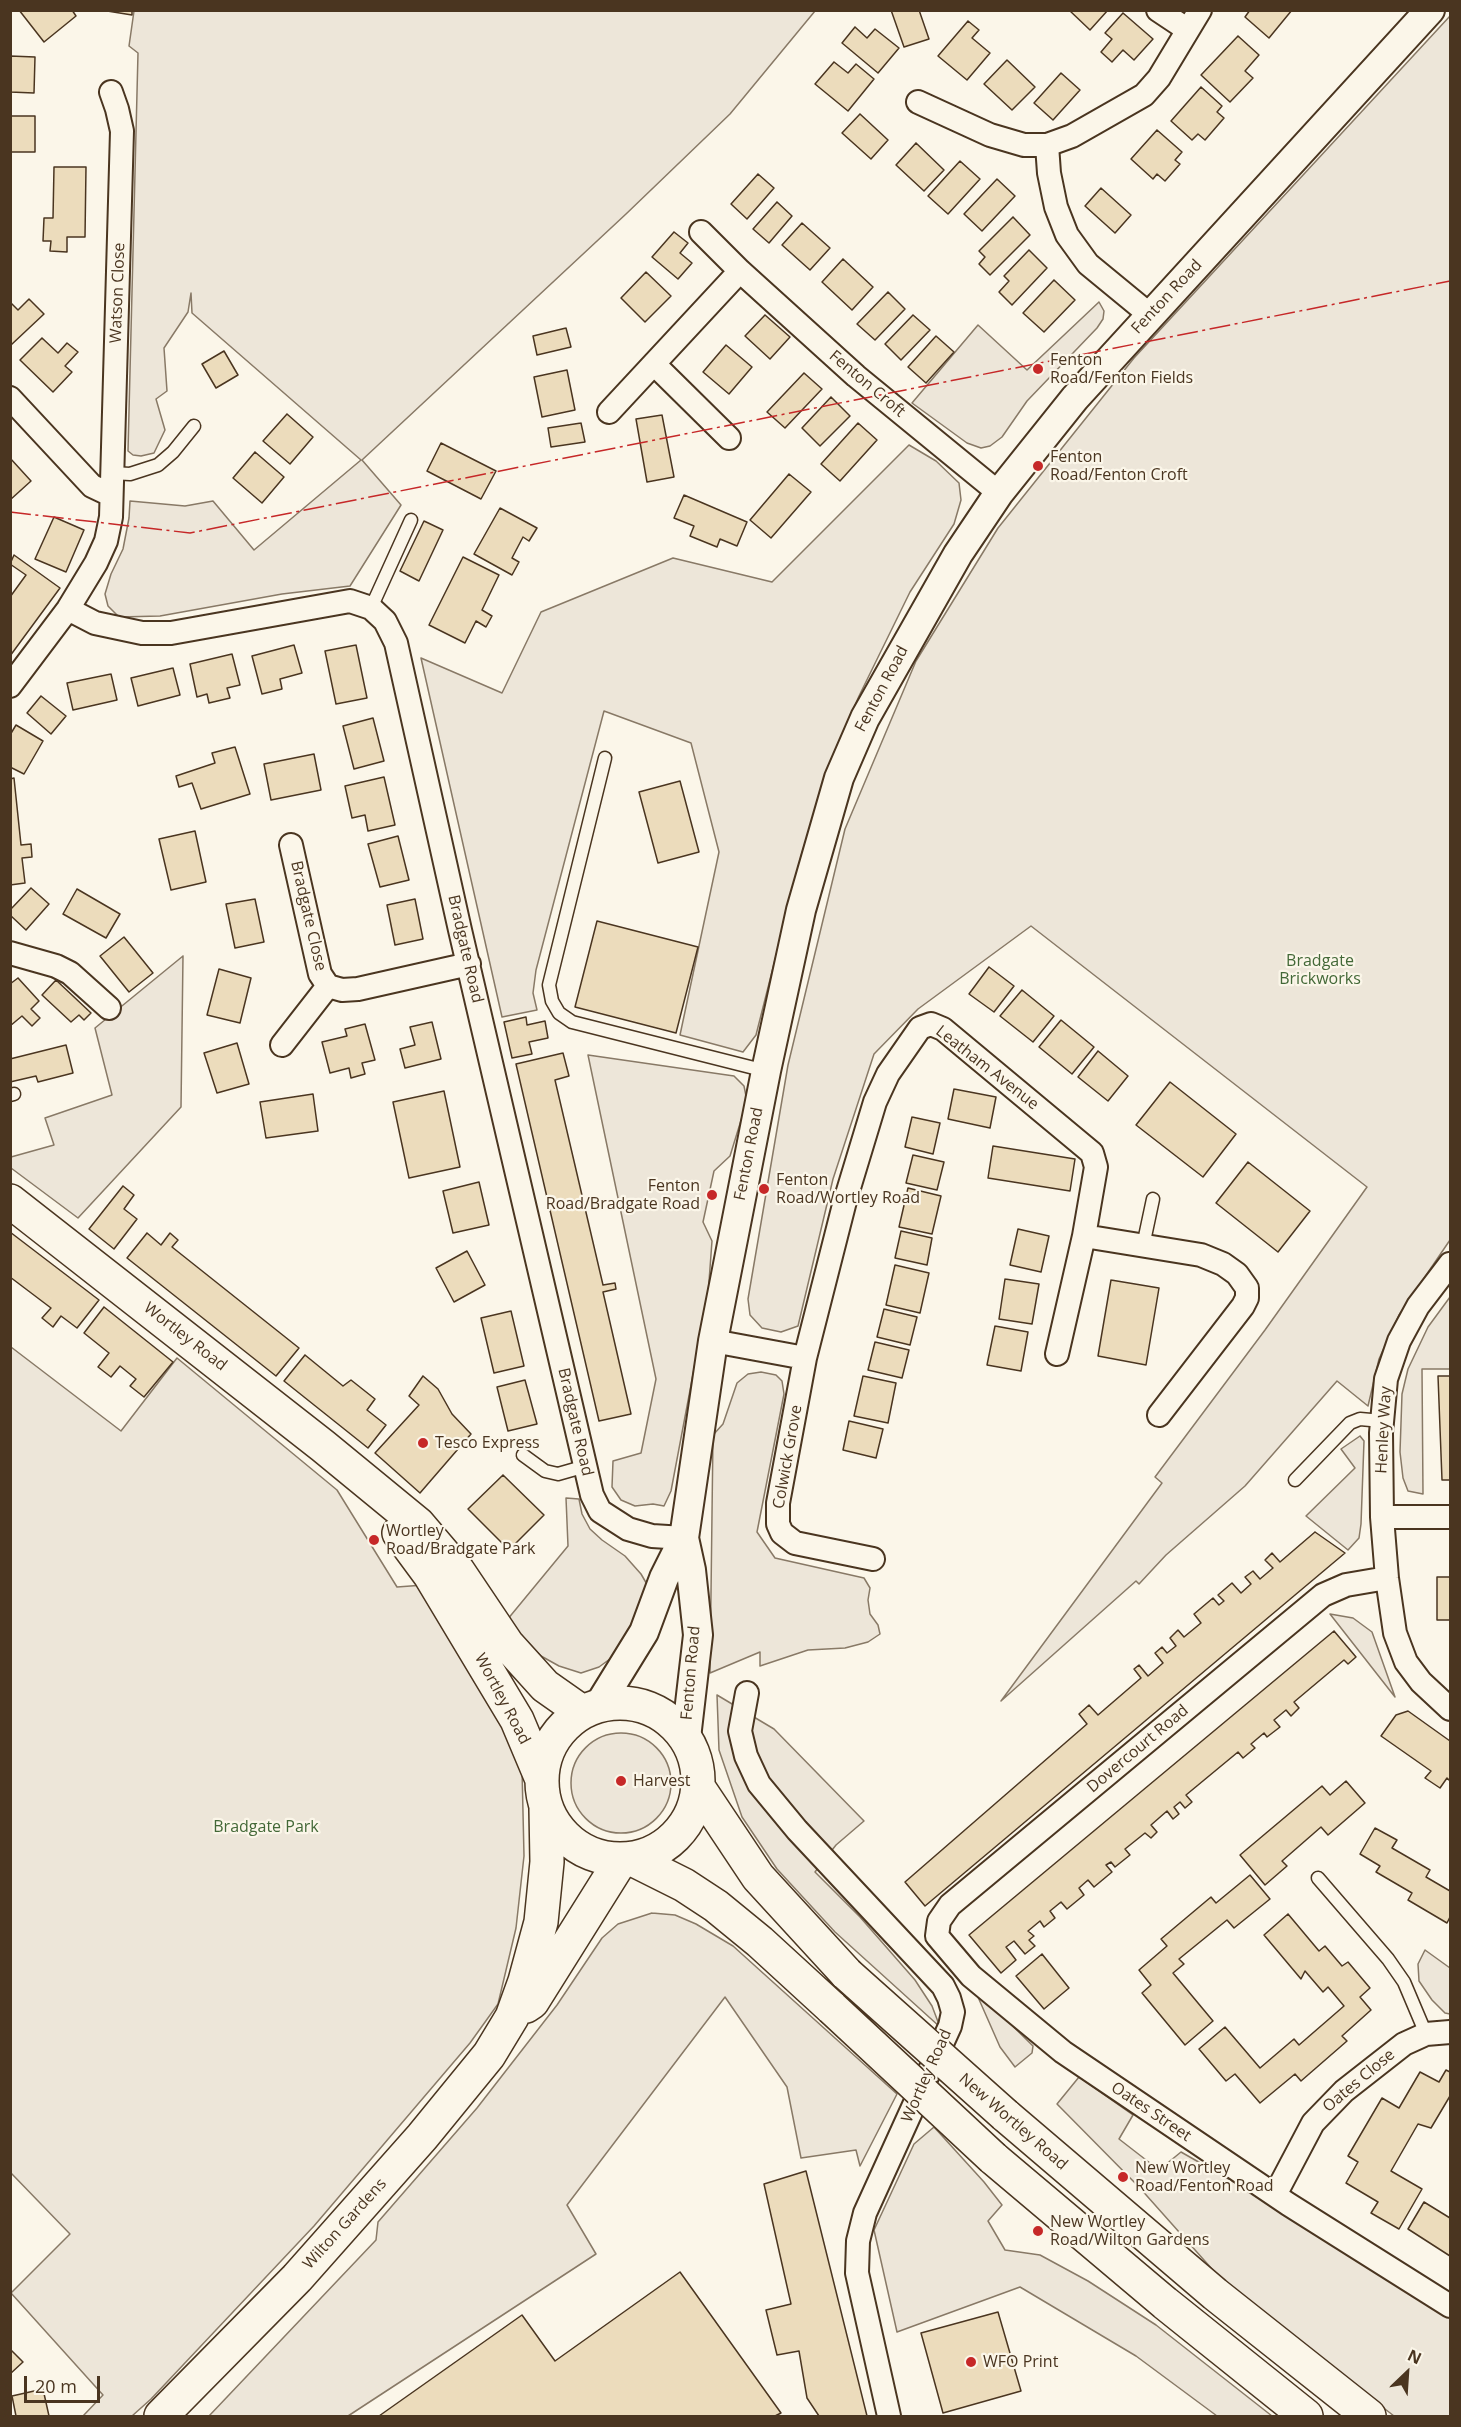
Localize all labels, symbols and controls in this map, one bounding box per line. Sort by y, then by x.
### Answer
street label: Watson Close [107,242,129,344]
street label: Fenton Road [1128,256,1206,338]
street label: Fenton Croft [825,347,909,421]
place label: Fenton Road/Fenton Fields [1050,350,1193,388]
marker: Fenton Road/Fenton Fields [1031,362,1045,376]
place label: Fenton Road/Fenton Croft [1050,447,1188,485]
marker: Fenton Road/Fenton Croft [1031,459,1045,473]
street label: Fenton Road [851,643,913,735]
street label: Bradgate Close [286,859,330,973]
street label: Bradgate Road [443,893,487,1005]
park label: Bradgate Brickworks [1279,951,1361,989]
street label: Leatham Avenue [932,1022,1042,1114]
street label: Fenton Road [731,1106,767,1202]
place label: Fenton Road/Wortley Road [776,1170,920,1208]
place label: Fenton Road/Bradgate Road [546,1176,700,1214]
marker: Fenton Road/Wortley Road [757,1182,771,1196]
marker: Fenton Road/Bradgate Road [705,1188,719,1202]
street label: Wortley Road [140,1299,230,1375]
street label: Bradgate Road [553,1366,597,1478]
street label: Henley Way [1372,1386,1396,1474]
street label: Colwick Grove [769,1404,807,1510]
place label: Tesco Express [435,1433,540,1453]
marker: Tesco Express [416,1436,430,1450]
place label: Wortley Road/Bradgate Park [386,1521,535,1559]
marker: Wortley Road/Bradgate Park [367,1533,381,1547]
street label: Fenton Road [677,1625,705,1721]
street label: Wortley Road [470,1650,534,1748]
street label: Dovercourt Road [1083,1701,1193,1797]
place label: Harvest [633,1771,691,1791]
marker: Harvest [614,1774,628,1788]
park label: Bradgate Park [213,1817,319,1837]
street label: Wortley Road [898,2026,956,2126]
street label: Oates Close [1319,2045,1399,2117]
street label: New Wortley Road [955,2070,1071,2174]
street label: Oates Street [1107,2078,1195,2146]
place label: New Wortley Road/Fenton Road [1135,2158,1274,2196]
marker: New Wortley Road/Fenton Road [1116,2170,1130,2184]
street label: Wilton Gardens [299,2175,391,2273]
place label: New Wortley Road/Wilton Gardens [1050,2212,1209,2250]
marker: New Wortley Road/Wilton Gardens [1031,2224,1045,2238]
north arrow [1377,2343,1437,2403]
text: N [1404,2344,1425,2369]
place label: WFO Print [983,2352,1058,2372]
marker: WFO Print [964,2355,978,2369]
scale bar [27,2364,104,2402]
text: 20 m [35,2374,77,2398]

